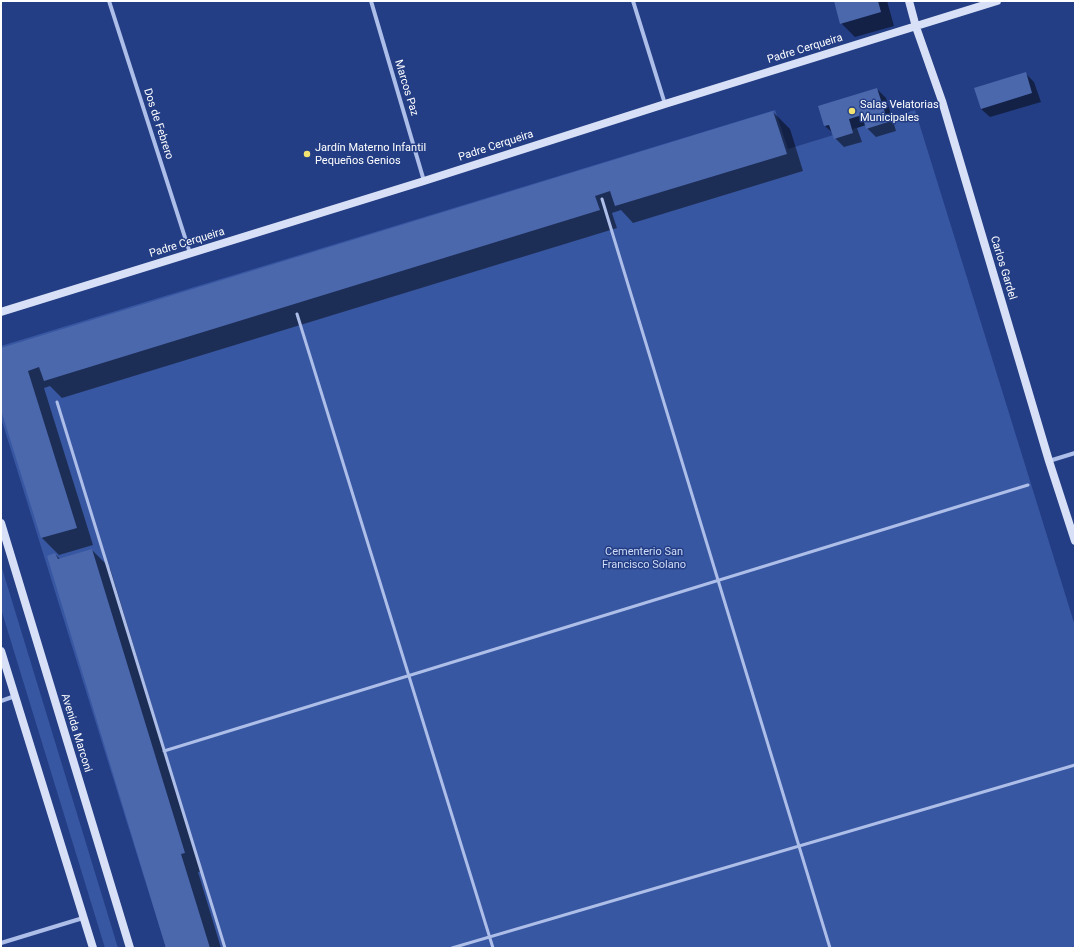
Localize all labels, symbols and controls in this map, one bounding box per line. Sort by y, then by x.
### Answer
street label: Padre Cerqueira [766,31,844,67]
street label: Marcos Paz [391,58,421,118]
street label: Dos de Febrero [140,87,176,161]
place label: Salas Velatorias Municipales [860,98,939,124]
marker: Salas Velatorias Municipales [847,106,857,116]
street label: Padre Cerqueira [457,128,535,164]
place label: Jardín Materno Infantil Pequeños Genios [315,141,426,167]
marker: Jardín Materno Infantil Pequeños Genios [302,149,312,159]
street label: Padre Cerqueira [148,225,226,261]
street label: Carlos Gardel [987,234,1019,302]
park label: Cementerio San Francisco Solano [602,545,686,571]
street label: Avenida Marconi [58,692,94,774]

